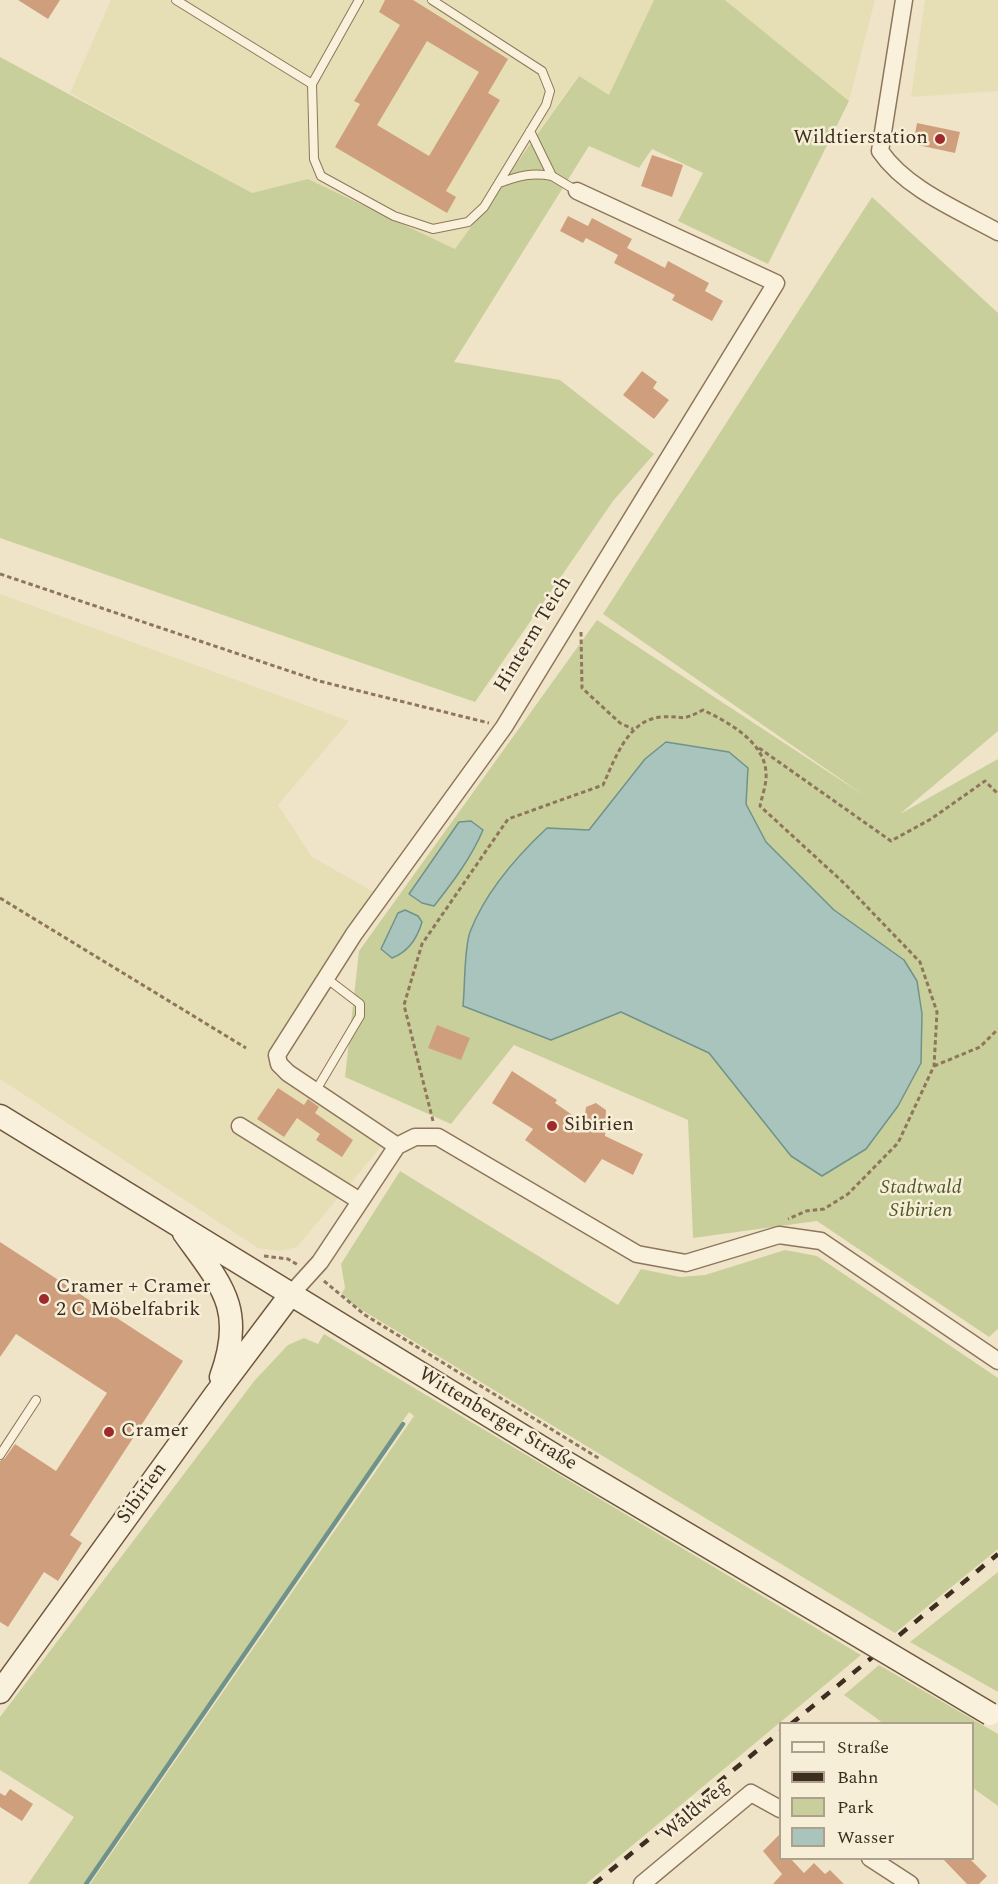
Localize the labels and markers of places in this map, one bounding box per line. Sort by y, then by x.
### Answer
place label: Wildtierstation [793,127,928,151]
marker: Wildtierstation [933,132,947,146]
place label: Sibirien [564,1114,634,1138]
marker: Sibirien [545,1119,559,1133]
place label: Cramer + Cramer 2 C Möbelfabrik [56,1276,211,1323]
marker: Cramer + Cramer 2 C Möbelfabrik [37,1292,51,1306]
place label: Cramer [121,1420,188,1444]
marker: Cramer [102,1425,116,1439]

